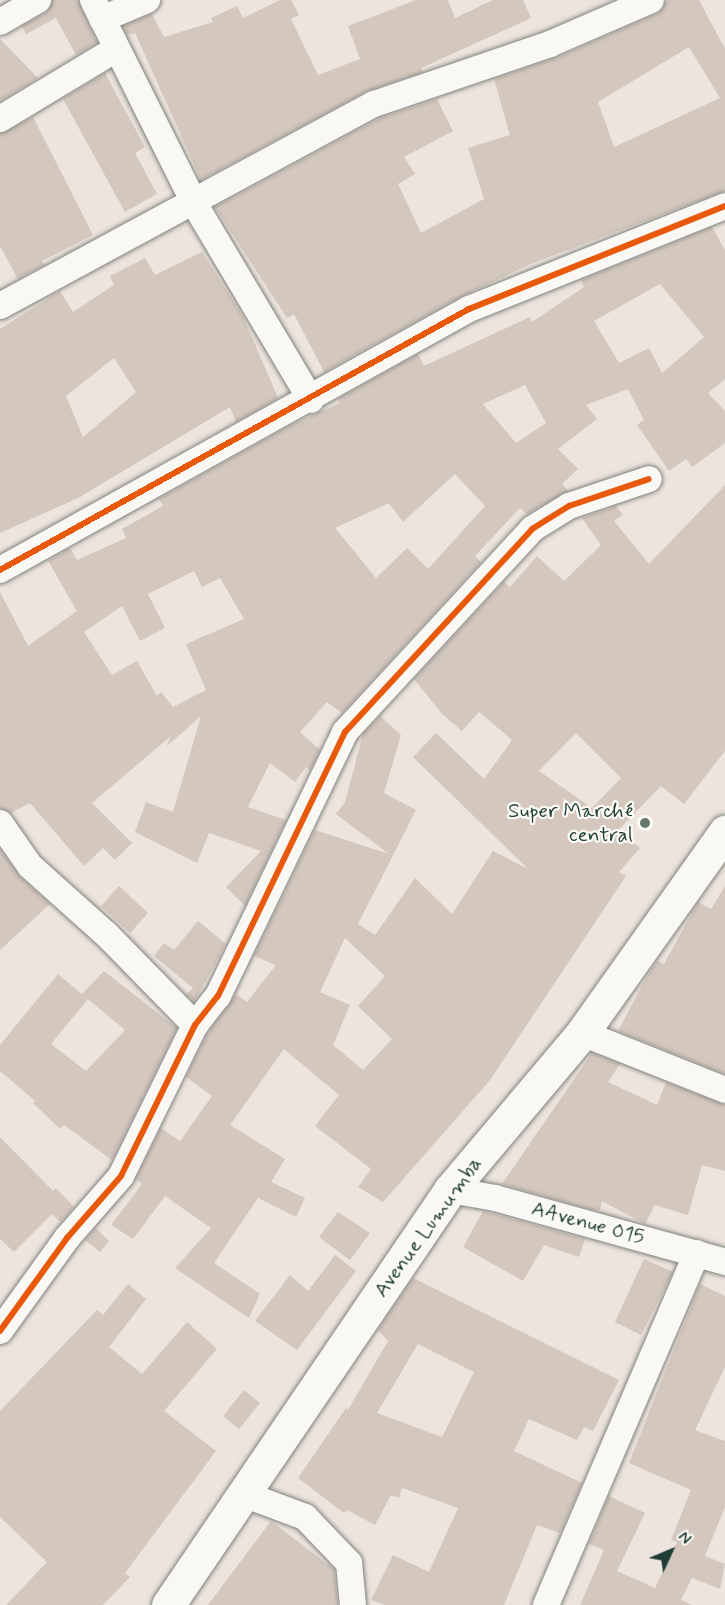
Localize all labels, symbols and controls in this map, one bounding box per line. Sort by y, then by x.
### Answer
place label: Super Marché central [510,798,633,848]
marker: Super Marché central [638,816,652,830]
street label: Avenue Lumumba [369,1152,487,1302]
street label: AAvenue O15 [528,1196,648,1250]
north arrow [641,1521,701,1581]
text: N [673,1527,696,1549]

